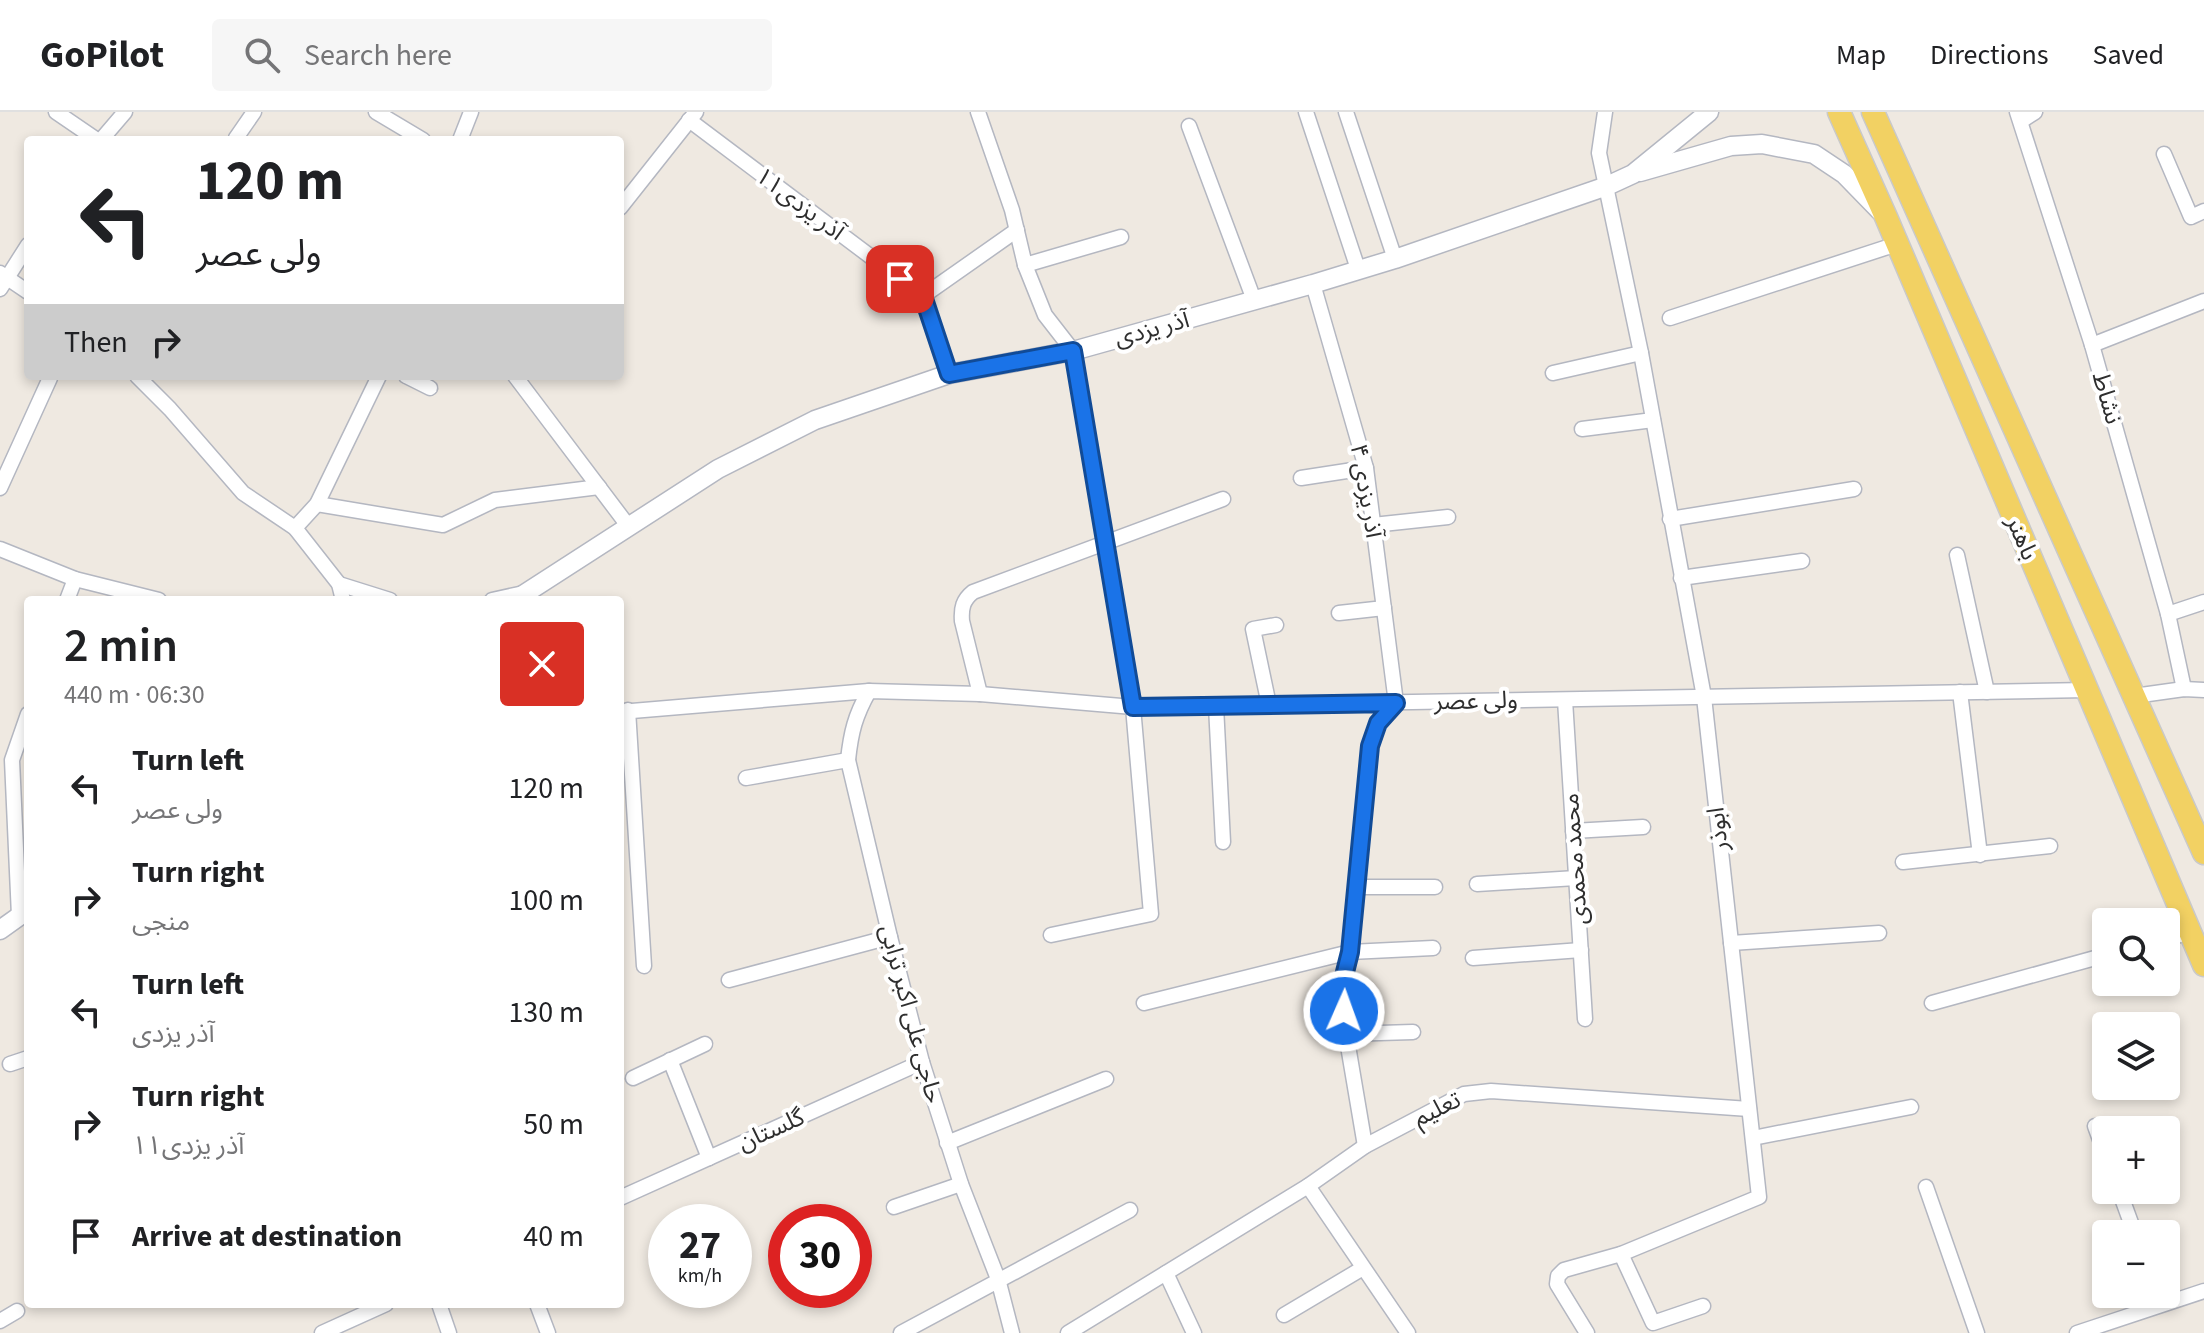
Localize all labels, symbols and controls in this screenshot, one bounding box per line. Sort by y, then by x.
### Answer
search box [212,19,772,91]
text: GoPilot [40,28,164,82]
icon: search [240,33,284,77]
text: Search here [304,34,452,77]
text: Map [1836,35,1886,75]
text: Directions [1930,35,2049,75]
text: Saved [2093,35,2164,75]
text: 120 m [196,142,344,221]
street label: آذر یزدی۱۱ [748,159,853,250]
icon: left [64,168,168,272]
text: ولی عصر [196,228,322,279]
pin [866,245,934,313]
icon: arrive [878,257,922,301]
street label: آذر یزدی [1111,302,1194,356]
icon: right [144,320,188,364]
text: Then [64,321,128,364]
street label: نشاط [2083,368,2131,428]
street label: ۴ آذر یزدی [1341,441,1392,542]
street label: باهنر [1997,510,2047,566]
text: 2 min [64,612,178,680]
button: close [500,622,584,706]
text: 440 m · 06:30 [64,676,205,713]
street label: ولی عصر [1433,683,1518,719]
text: Turn left [132,739,244,782]
icon: left [64,766,108,810]
text: 120 m [508,767,584,810]
text: ولی عصر [132,791,223,828]
street label: محمد محمدی [1553,792,1597,926]
street label: ابوذر [1698,805,1738,854]
text: Turn right [132,851,264,894]
icon: right [64,878,108,922]
text: 100 m [508,879,584,922]
text: منجی [132,903,190,940]
map controls [2092,908,2180,1308]
button: search [2092,908,2180,996]
street label: حاجی علی اکبر ترابی [870,921,952,1107]
text: Turn left [132,963,244,1006]
position arrow [1302,969,1386,1053]
icon: left [64,990,108,1034]
text: 130 m [508,991,584,1034]
button: layers [2092,1012,2180,1100]
text: آذر یزدی [132,1015,215,1052]
text: Turn right [132,1075,264,1118]
street label: تعلیم [1407,1082,1467,1136]
street label: گلستان [732,1099,811,1160]
icon: right [64,1102,108,1146]
text: 50 m [523,1103,584,1146]
button: + [2092,1116,2180,1204]
text: آذر یزدی۱۱ [132,1127,244,1164]
speed limit sign: 30 [768,1204,872,1308]
icon: arrive [64,1214,108,1258]
text: Arrive at destination [132,1215,402,1258]
text: 40 m [523,1215,584,1258]
text: 27 [679,1217,721,1274]
button: − [2092,1220,2180,1308]
text: km/h [678,1262,722,1290]

